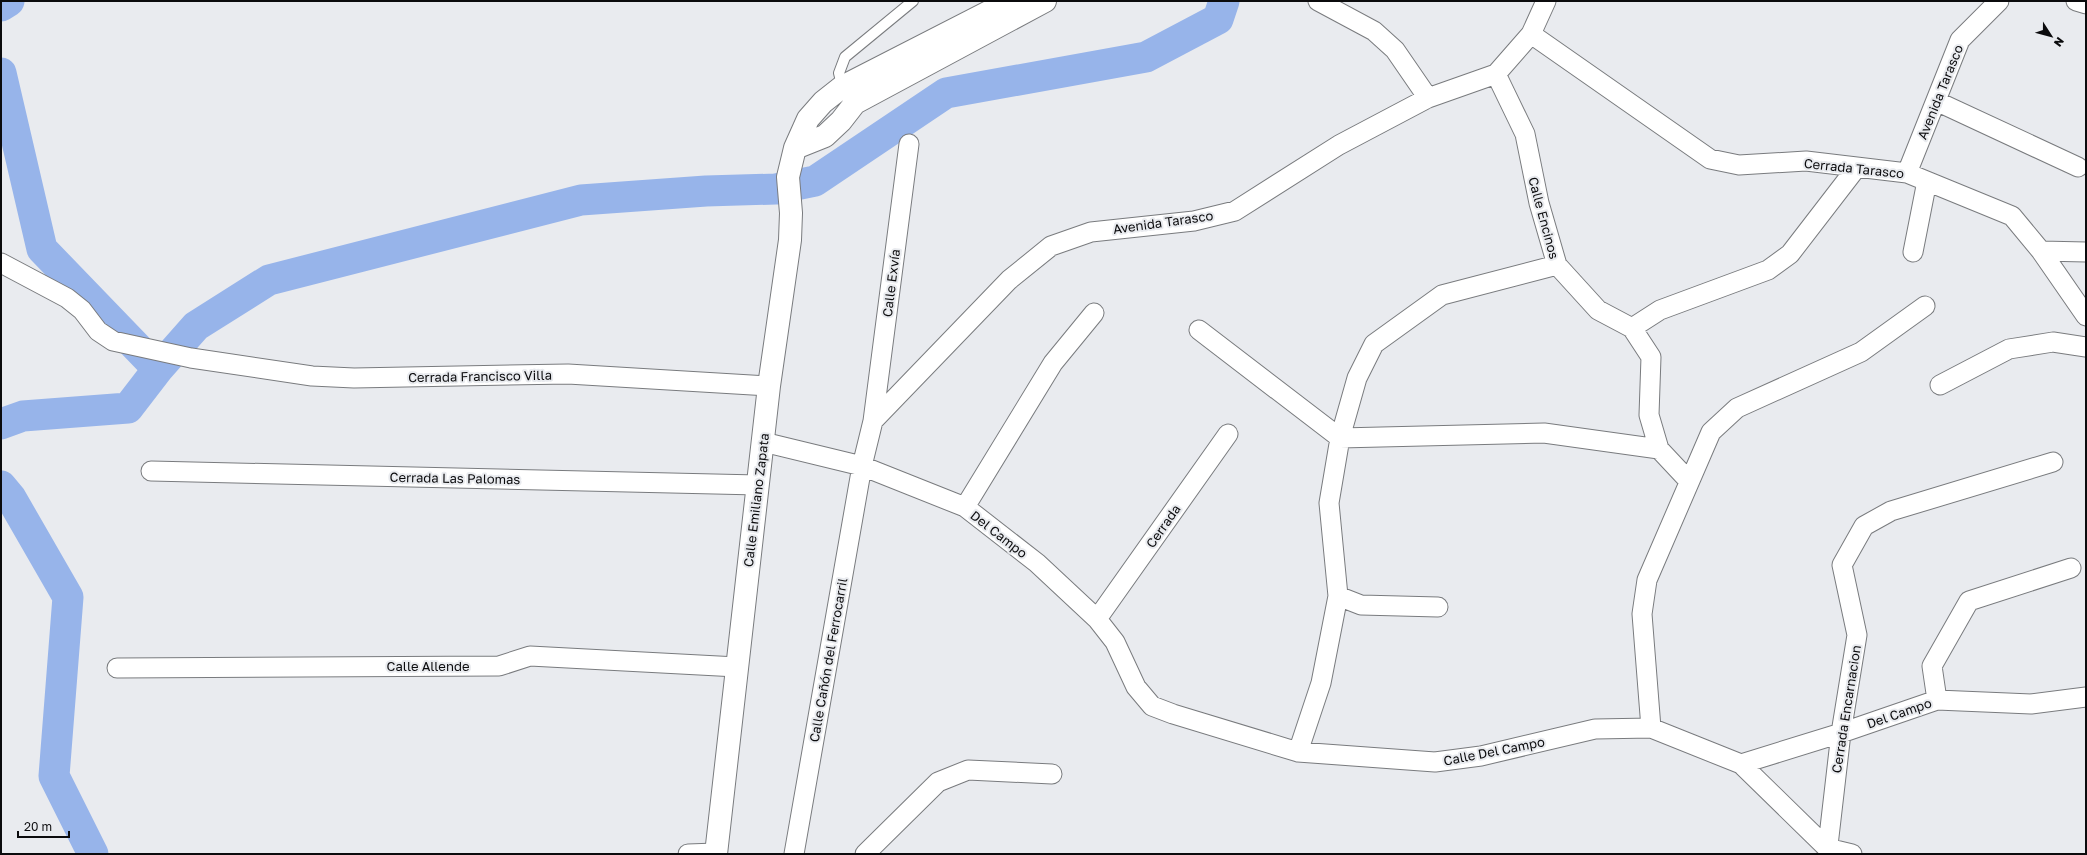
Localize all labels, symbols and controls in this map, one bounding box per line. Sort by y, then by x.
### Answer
north arrow [2031,16,2071,56]
text: N [2052,35,2067,49]
street label: Avenida Tarasco [1914,42,1966,142]
street label: Cerrada Tarasco [1803,155,1905,181]
street label: Calle Encinos [1525,175,1563,261]
street label: Avenida Tarasco [1112,207,1214,237]
street label: Calle Exvía [879,248,903,318]
street label: Cerrada Francisco Villa [408,367,552,385]
street label: Calle Emiliano Zapata [740,432,772,568]
street label: Cerrada Las Palomas [390,469,521,487]
street label: Cerrada [1142,501,1184,551]
street label: Del Campo [967,507,1031,561]
street label: Calle Cañón del Ferrocarril [806,577,850,743]
street label: Cerrada Encarnacion [1828,644,1864,774]
street label: Calle Allende [387,658,469,674]
street label: Del Campo [1864,694,1934,732]
street label: Calle Del Campo [1442,733,1546,769]
scale bar [18,813,69,839]
text: 20 m [24,819,52,834]

